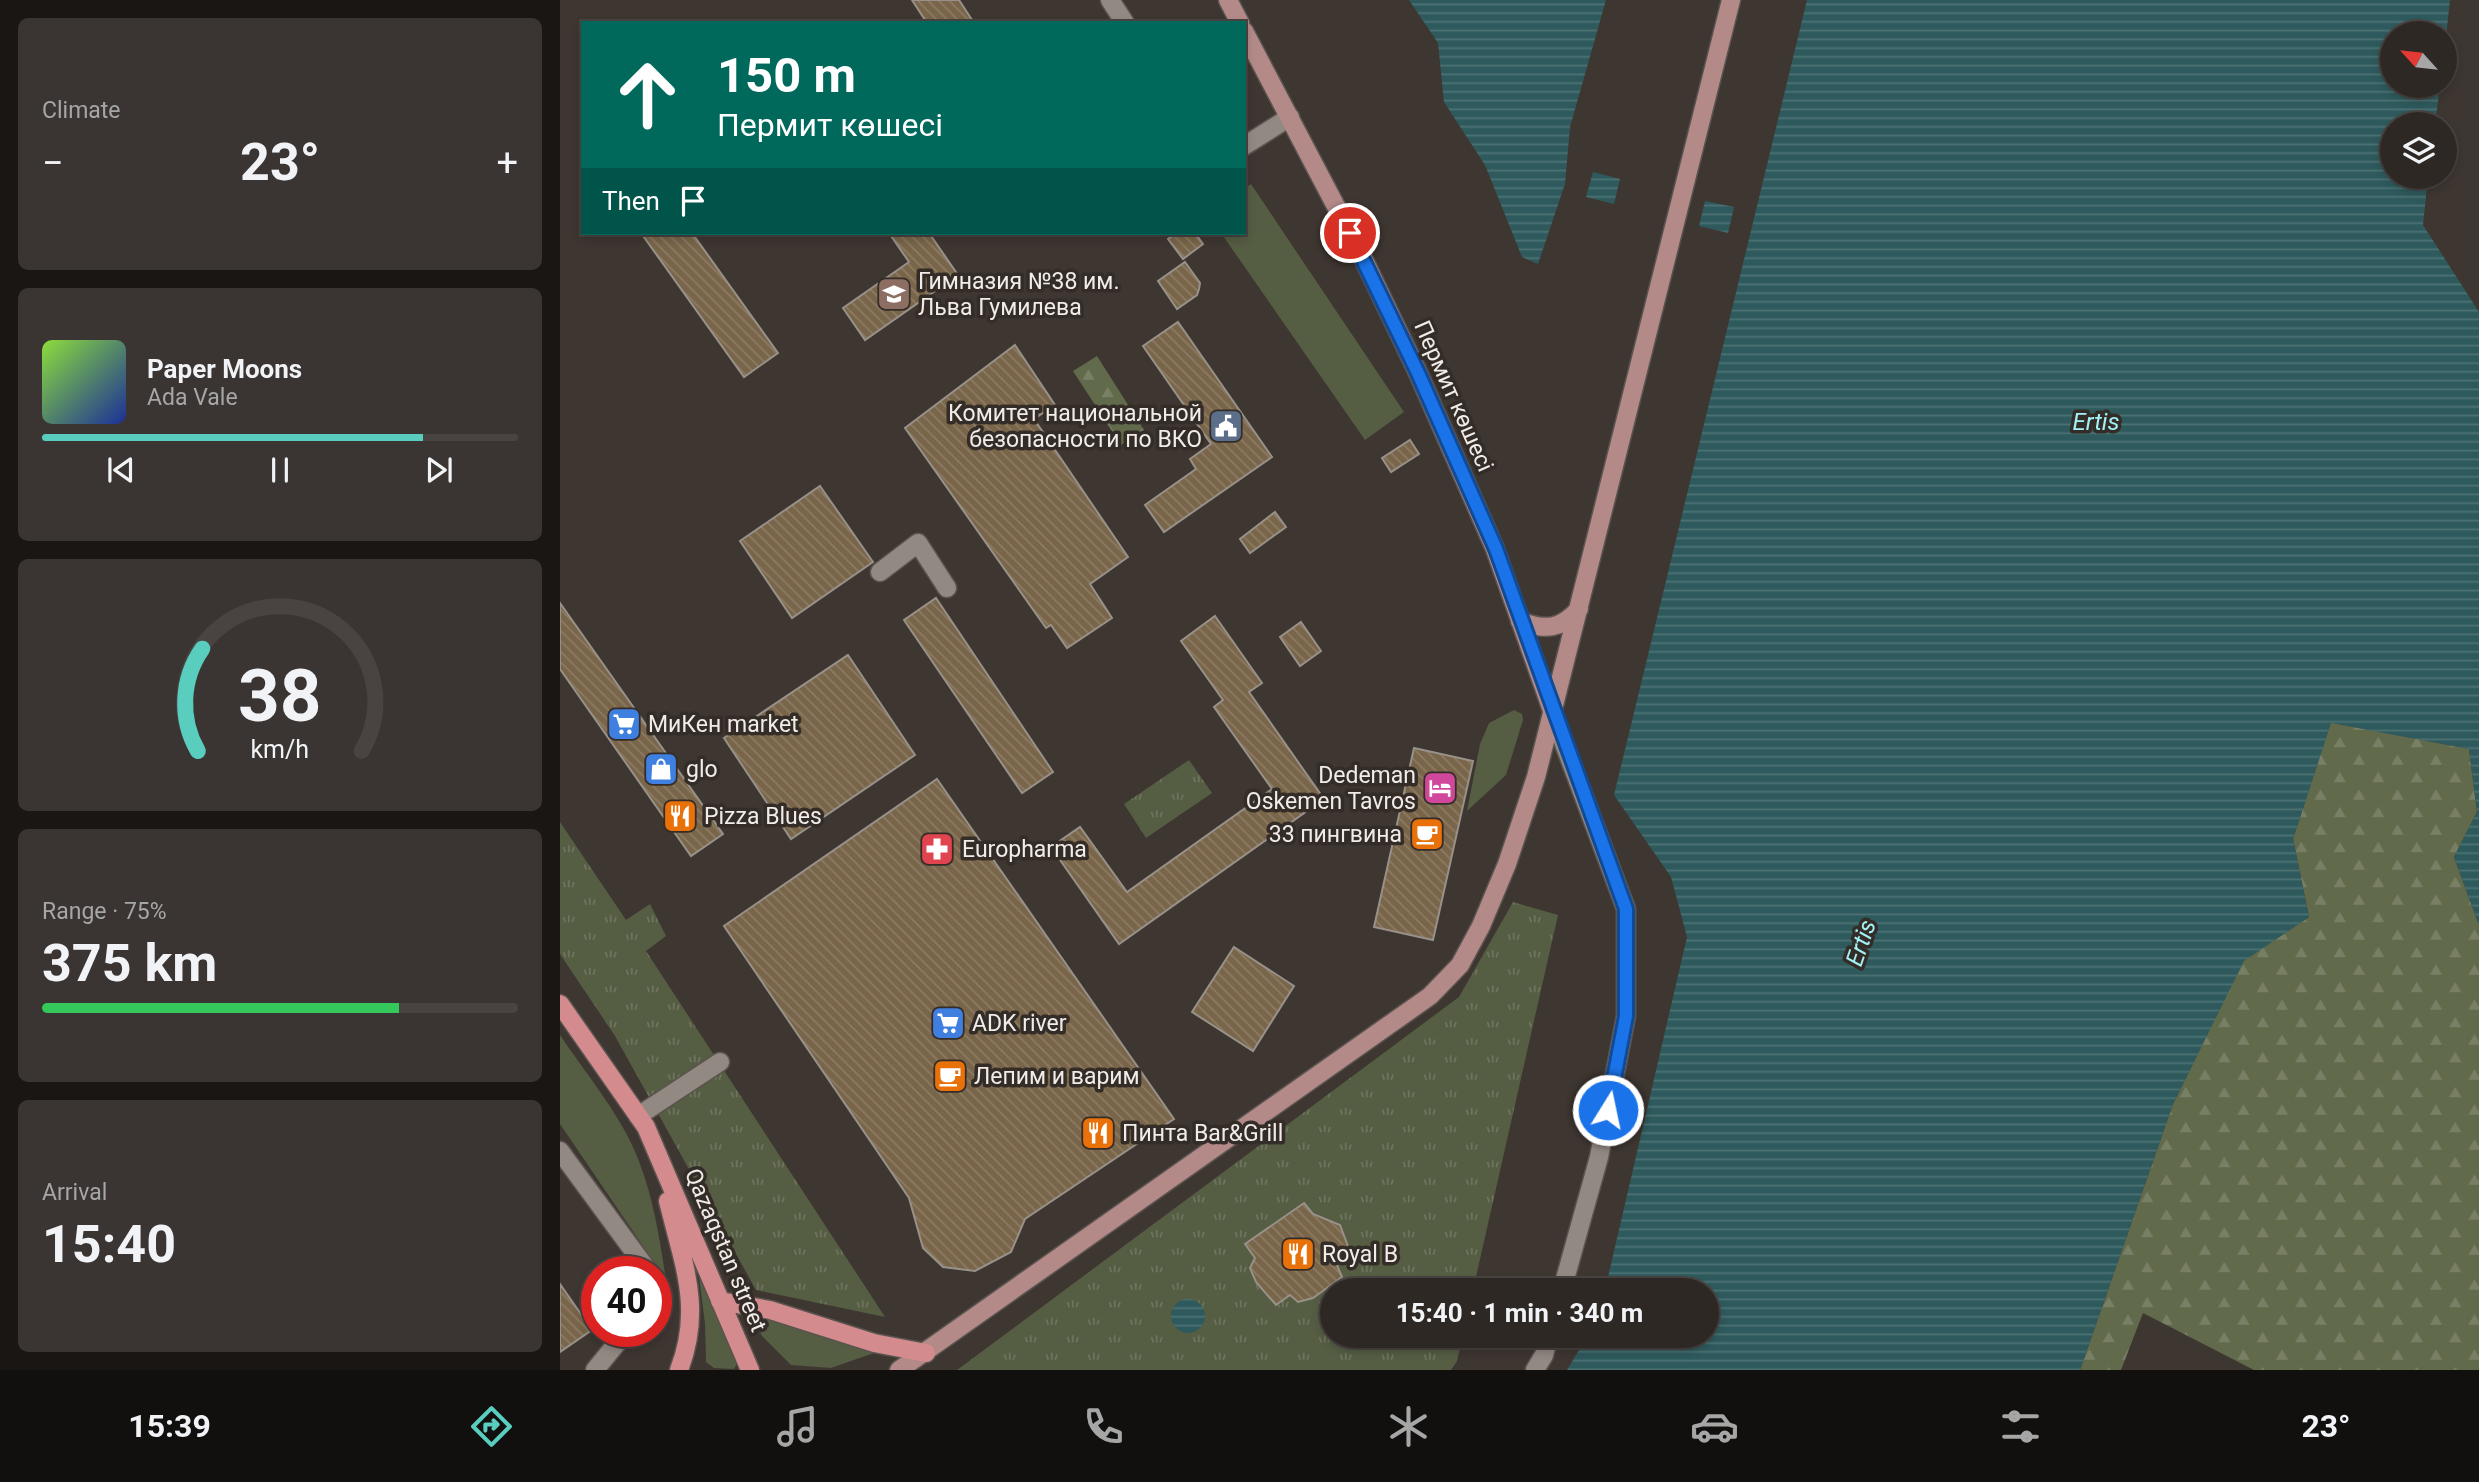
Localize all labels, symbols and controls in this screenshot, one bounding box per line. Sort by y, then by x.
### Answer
north arrow [2380,21,2457,98]
map controls [2380,21,2457,189]
text: 150 m [717,47,856,104]
icon: ahead [602,49,693,140]
text: Climate [42,97,121,124]
text: Пермит көшесі [717,106,943,144]
button: layers [2380,112,2457,189]
text: 23° [240,132,320,193]
text: − [42,141,64,185]
text: + [496,141,518,185]
icon: arrive [674,182,712,220]
text: Then [602,186,660,216]
pin [1320,203,1380,263]
icon: arrive [1331,214,1369,252]
place label: Гимназия №38 им. Льва Гумилева [918,268,1120,321]
school or university icon: Гимназия №38 им. Льва Гумилева [875,275,913,313]
street label: Пермит көшесі [1408,317,1499,476]
text: Paper Moons [147,354,302,384]
text: Ada Vale [147,384,238,411]
place label: Комитет национальной безопасности по ВКО [948,400,1202,453]
public building icon: Комитет национальной безопасности по ВКО [1207,407,1245,445]
water label: Ertis [2073,408,2120,436]
icon: previous [102,451,140,489]
icon: pause [261,451,299,489]
icon: next [420,451,458,489]
text: 38 [238,653,322,739]
supermarket icon: МиКен market [605,705,643,743]
place label: МиКен market [648,711,799,738]
text: km/h [251,735,309,764]
shop icon: glo [642,750,680,788]
place label: glo [686,756,718,783]
place label: Dedeman Oskemen Tavros [1246,762,1416,815]
hotel icon: Dedeman Oskemen Tavros [1421,769,1459,807]
restaurant icon: Pizza Blues [661,797,699,835]
place label: Pizza Blues [704,803,822,830]
cafe icon: 33 пингвина [1408,815,1446,853]
place label: 33 пингвина [1269,821,1402,848]
pharmacy icon: Europharma [918,830,956,868]
place label: Europharma [962,836,1087,863]
text: Range · 75% [42,898,167,925]
water label: Ertis [1840,916,1882,970]
text: 375 km [42,933,217,994]
supermarket icon: ADK river [929,1004,967,1042]
place label: ADK river [972,1010,1067,1037]
cafe icon: Лепим и варим [931,1057,969,1095]
place label: Лепим и варим [974,1063,1140,1090]
position arrow [1571,1073,1645,1147]
restaurant icon: Пинта Bar&Grill [1079,1114,1117,1152]
place label: Пинта Bar&Grill [1122,1120,1283,1147]
street label: Qazaqstan street [679,1165,772,1336]
text: Arrival [42,1179,107,1206]
text: 15:40 [42,1214,176,1275]
restaurant icon: Royal B [1279,1235,1317,1273]
place label: Royal B [1322,1241,1398,1268]
speed limit sign: 40 [581,1256,672,1347]
text: 15:40 · 1 min · 340 m [1396,1298,1643,1328]
icon: directions [467,1402,516,1451]
icon: music [773,1402,822,1451]
icon: phone [1079,1402,1128,1451]
icon: climate [1384,1402,1433,1451]
icon: car [1690,1402,1739,1451]
icon: filters [1996,1402,2045,1451]
text: 15:39 [128,1407,211,1445]
text: 23° [2301,1407,2351,1445]

